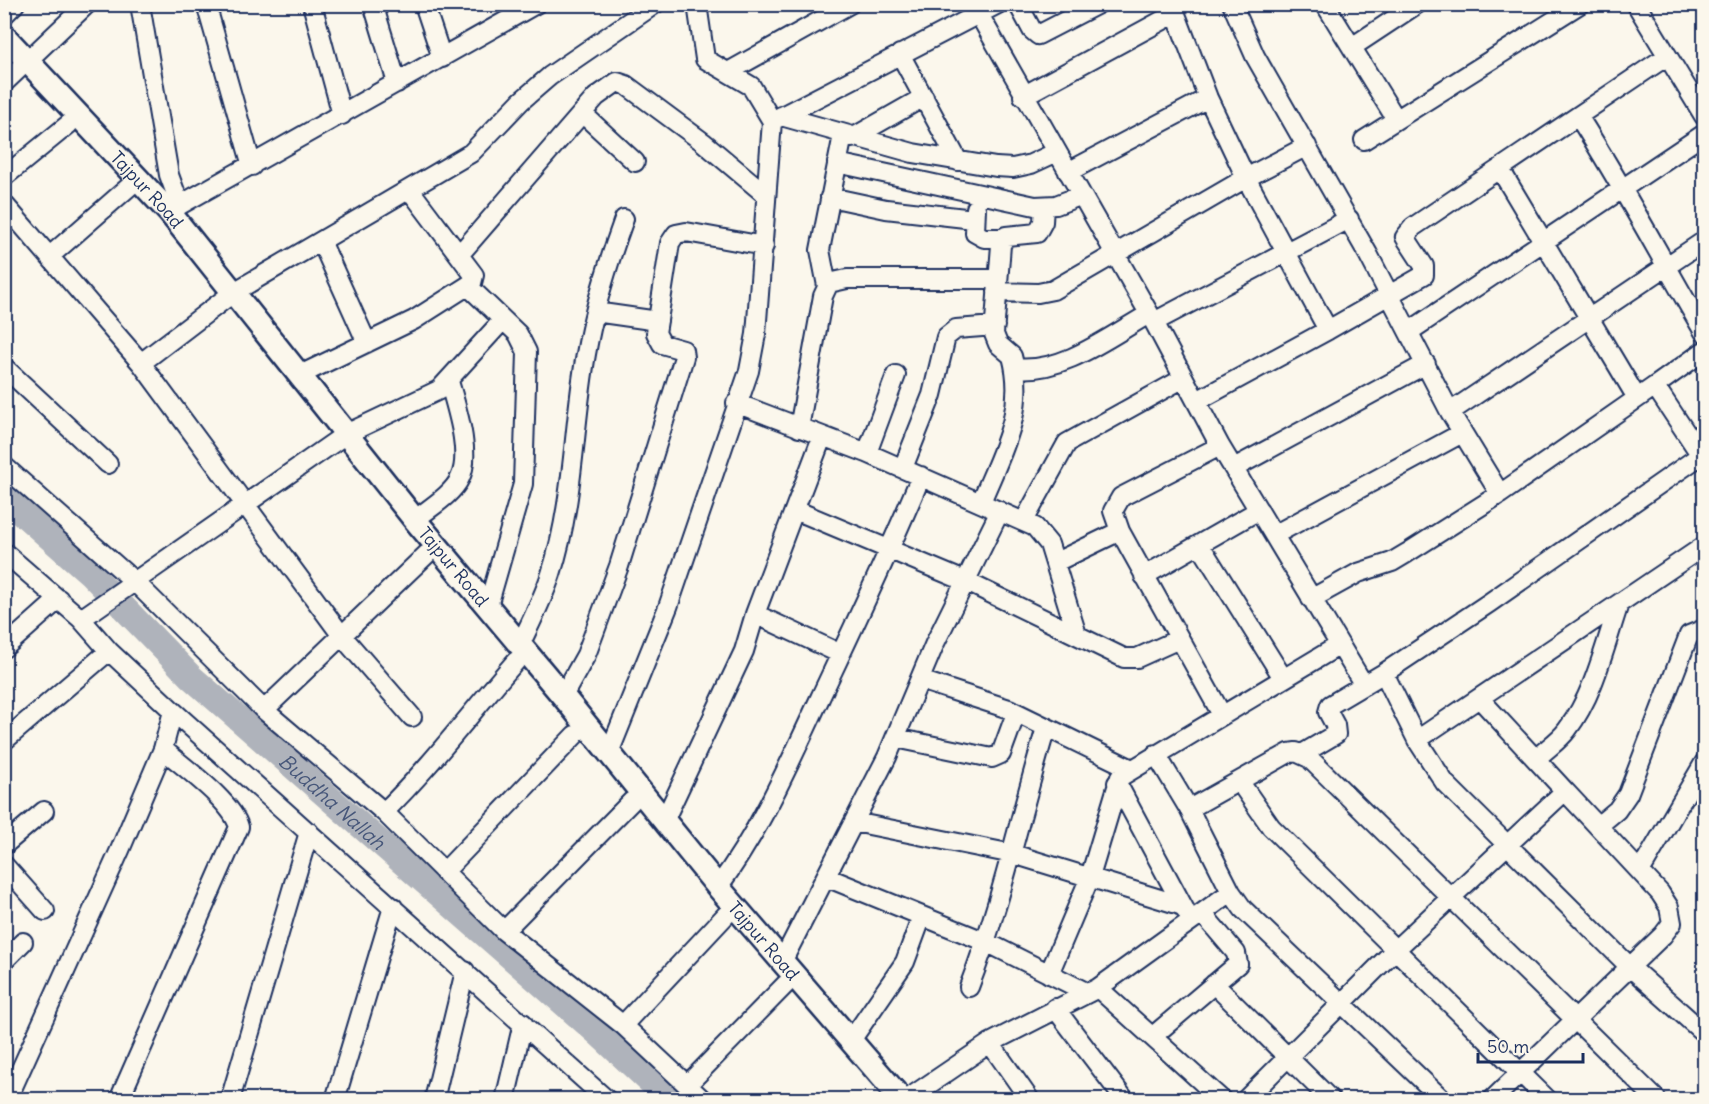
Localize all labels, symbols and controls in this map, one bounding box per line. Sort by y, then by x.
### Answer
street label: Tajpur Road [106,146,189,233]
street label: Tajpur Road [414,522,494,611]
water label: Buddha Nallah [274,748,391,854]
street label: Tajpur Road [724,896,805,985]
scale bar [1478,1026,1583,1064]
text: 50 m [1487,1035,1529,1058]

